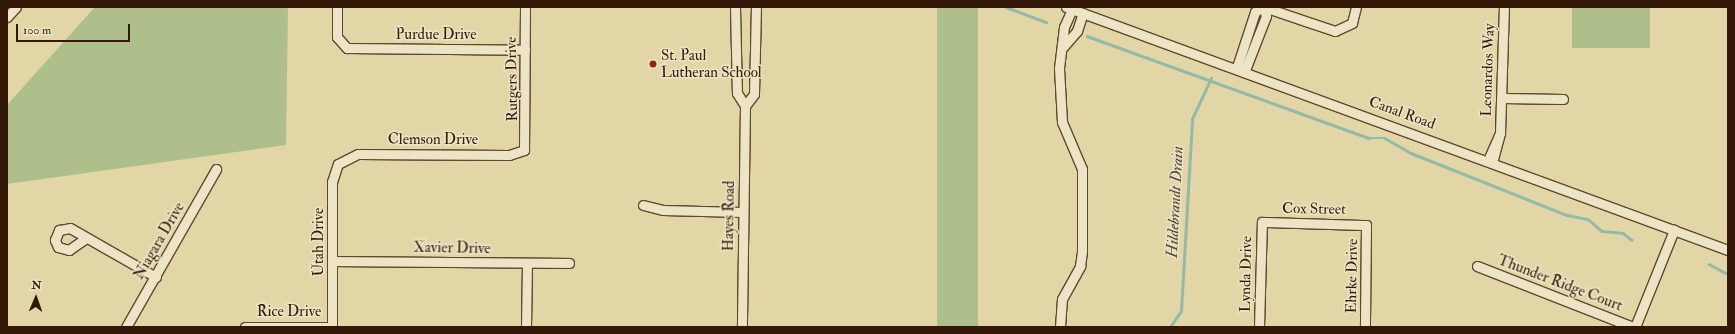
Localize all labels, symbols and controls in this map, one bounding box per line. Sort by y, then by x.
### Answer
scale bar [18,16,132,42]
text: 100 m [23,23,51,38]
street label: Leonardos Way [1477,23,1499,117]
street label: Purdue Drive [396,26,476,44]
street label: Rutgers Drive [502,36,522,122]
place label: St. Paul Lutheran School [661,46,762,81]
marker: St. Paul Lutheran School [648,59,658,69]
street label: Canal Road [1366,93,1438,133]
street label: Clemson Drive [388,131,478,149]
water label: Hildebrandt Drain [1162,145,1188,259]
street label: Hayes Road [719,180,739,252]
street label: Niagara Drive [130,199,188,283]
street label: Cox Street [1282,199,1346,219]
street label: Utah Drive [310,208,328,276]
street label: Lynda Drive [1236,236,1256,312]
street label: Xavier Drive [413,238,491,258]
street label: Ehrke Drive [1342,238,1362,314]
street label: Thunder Ridge Court [1495,251,1625,315]
north arrow [16,278,56,318]
text: N [31,279,42,292]
street label: Rice Drive [257,303,321,321]

